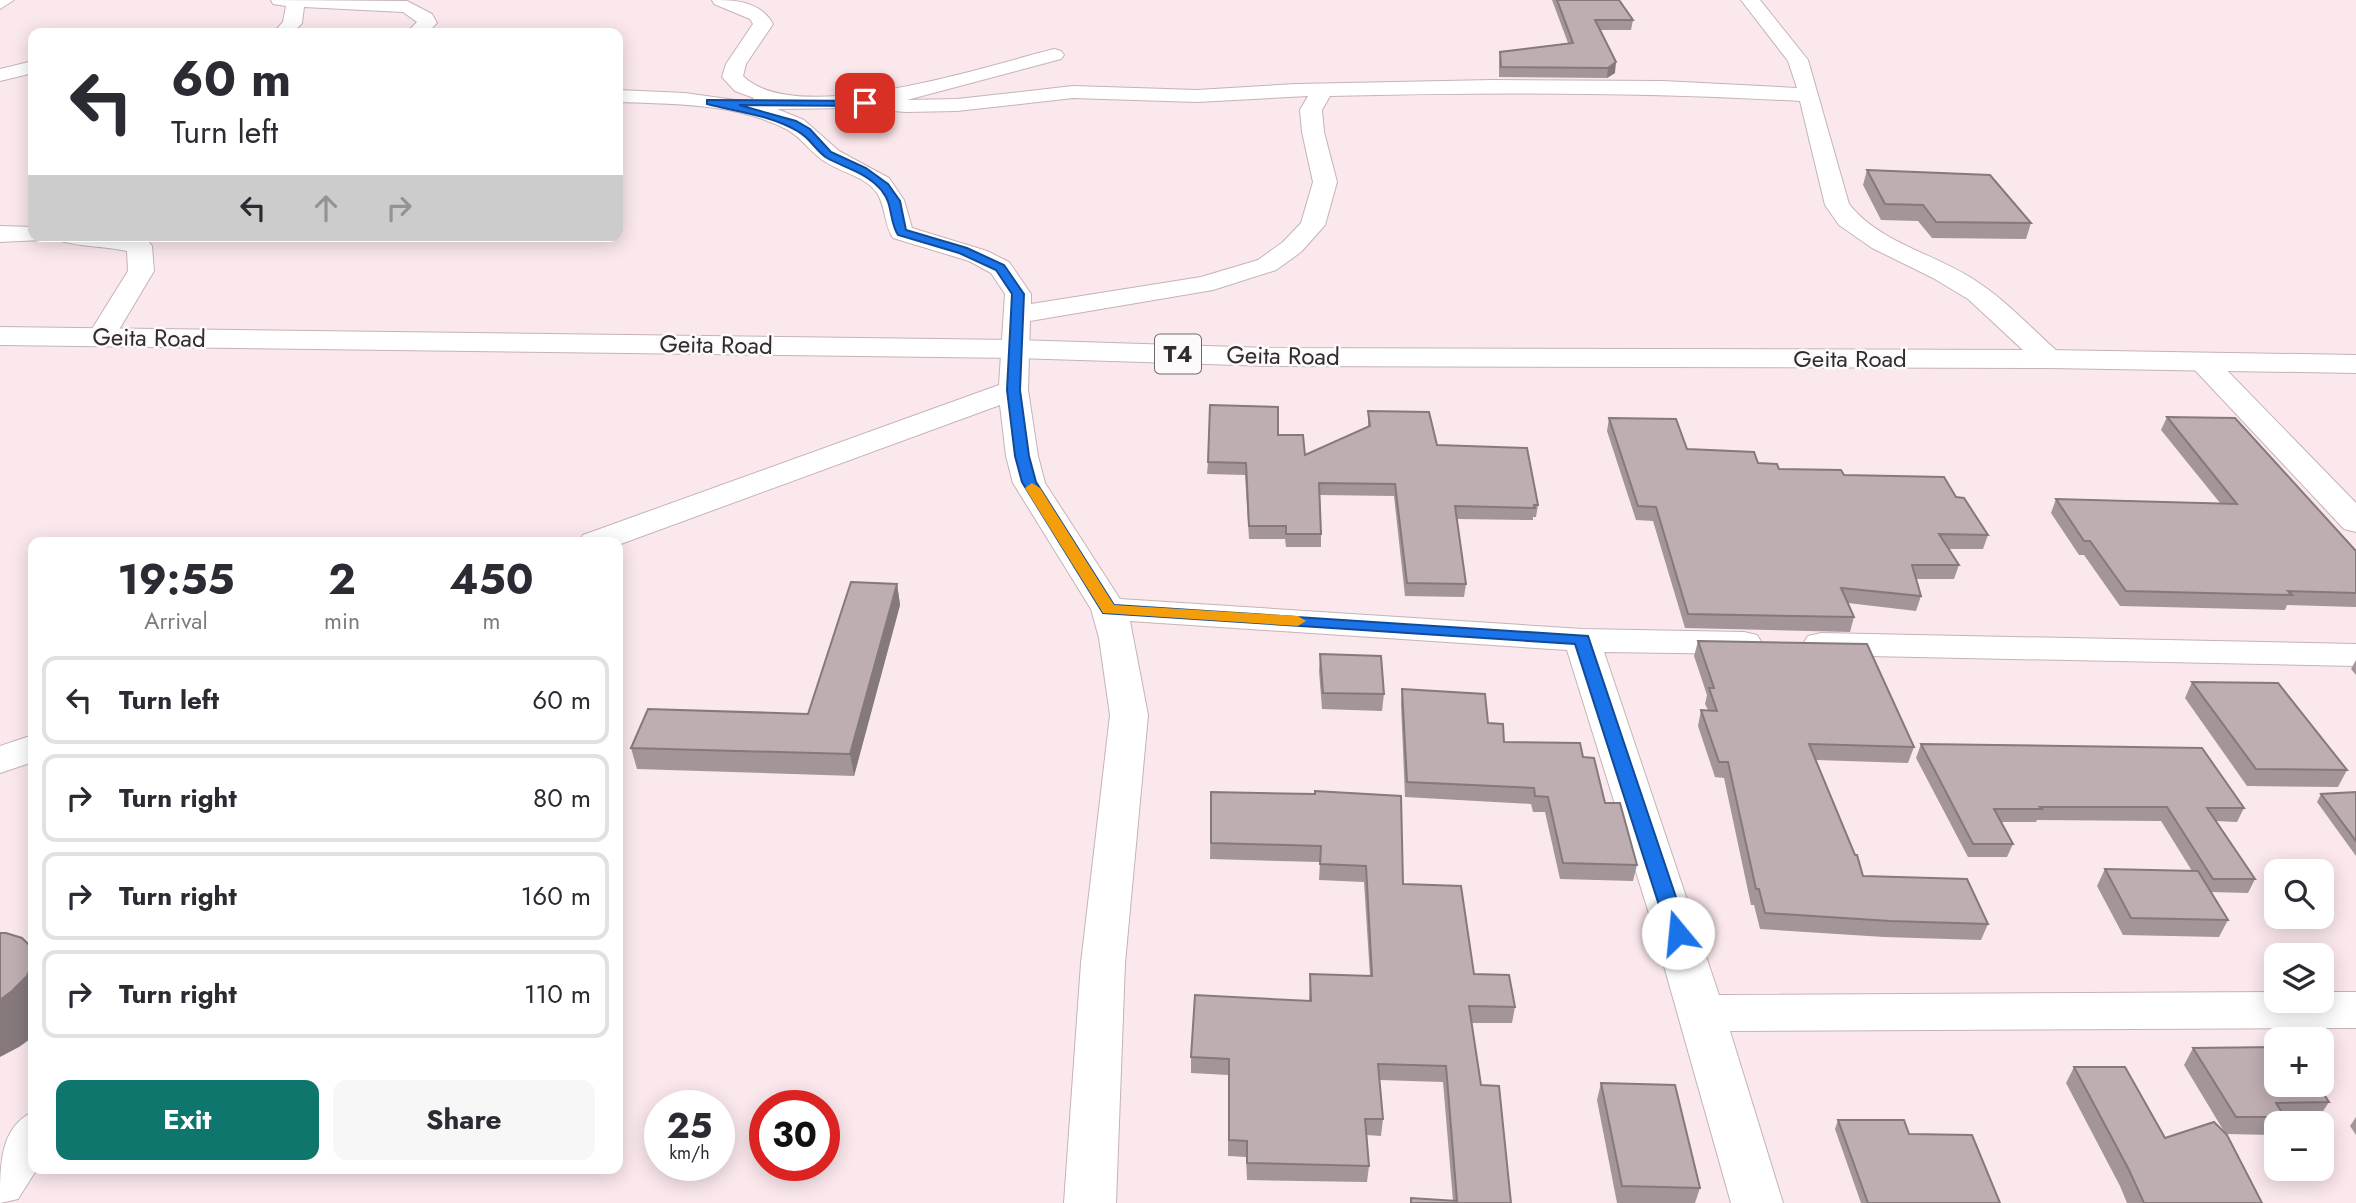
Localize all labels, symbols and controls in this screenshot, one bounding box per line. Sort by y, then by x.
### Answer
text: 60 m [171,44,291,114]
icon: left [56,56,147,147]
pin [835,73,895,133]
icon: arrive [846,84,884,122]
text: Turn left [171,109,278,155]
icon: left [234,189,272,227]
icon: ahead [307,189,345,227]
icon: right [380,189,418,227]
street label: Geita Road [92,319,206,356]
street label: Geita Road [659,326,773,363]
road number: T4 [1155,334,1201,374]
street label: Geita Road [1226,337,1340,374]
street label: Geita Road [1793,341,1907,376]
text: 19:55 [117,549,235,610]
text: 2 [328,549,356,610]
text: 450 [449,549,534,610]
text: Arrival [144,604,208,638]
text: min [324,604,360,638]
text: m [482,604,500,638]
icon: left [60,681,98,719]
text: Turn left [119,681,219,719]
text: 60 m [532,681,591,719]
icon: right [60,779,98,817]
text: Turn right [119,779,237,817]
text: 80 m [533,779,591,817]
map controls [2264,859,2334,1181]
button: search [2264,859,2334,929]
icon: right [60,877,98,915]
text: Turn right [119,877,237,915]
text: 160 m [521,877,591,915]
position arrow [1641,896,1715,970]
button: layers [2264,943,2334,1013]
icon: right [60,975,98,1013]
text: Turn right [119,975,237,1013]
text: 110 m [524,975,591,1013]
button: + [2264,1027,2334,1097]
button: Exit [56,1080,319,1160]
button: Share [333,1080,595,1160]
speed limit sign: 30 [749,1090,840,1181]
text: 25 [667,1101,712,1151]
button: − [2264,1111,2334,1181]
text: km/h [669,1140,710,1166]

